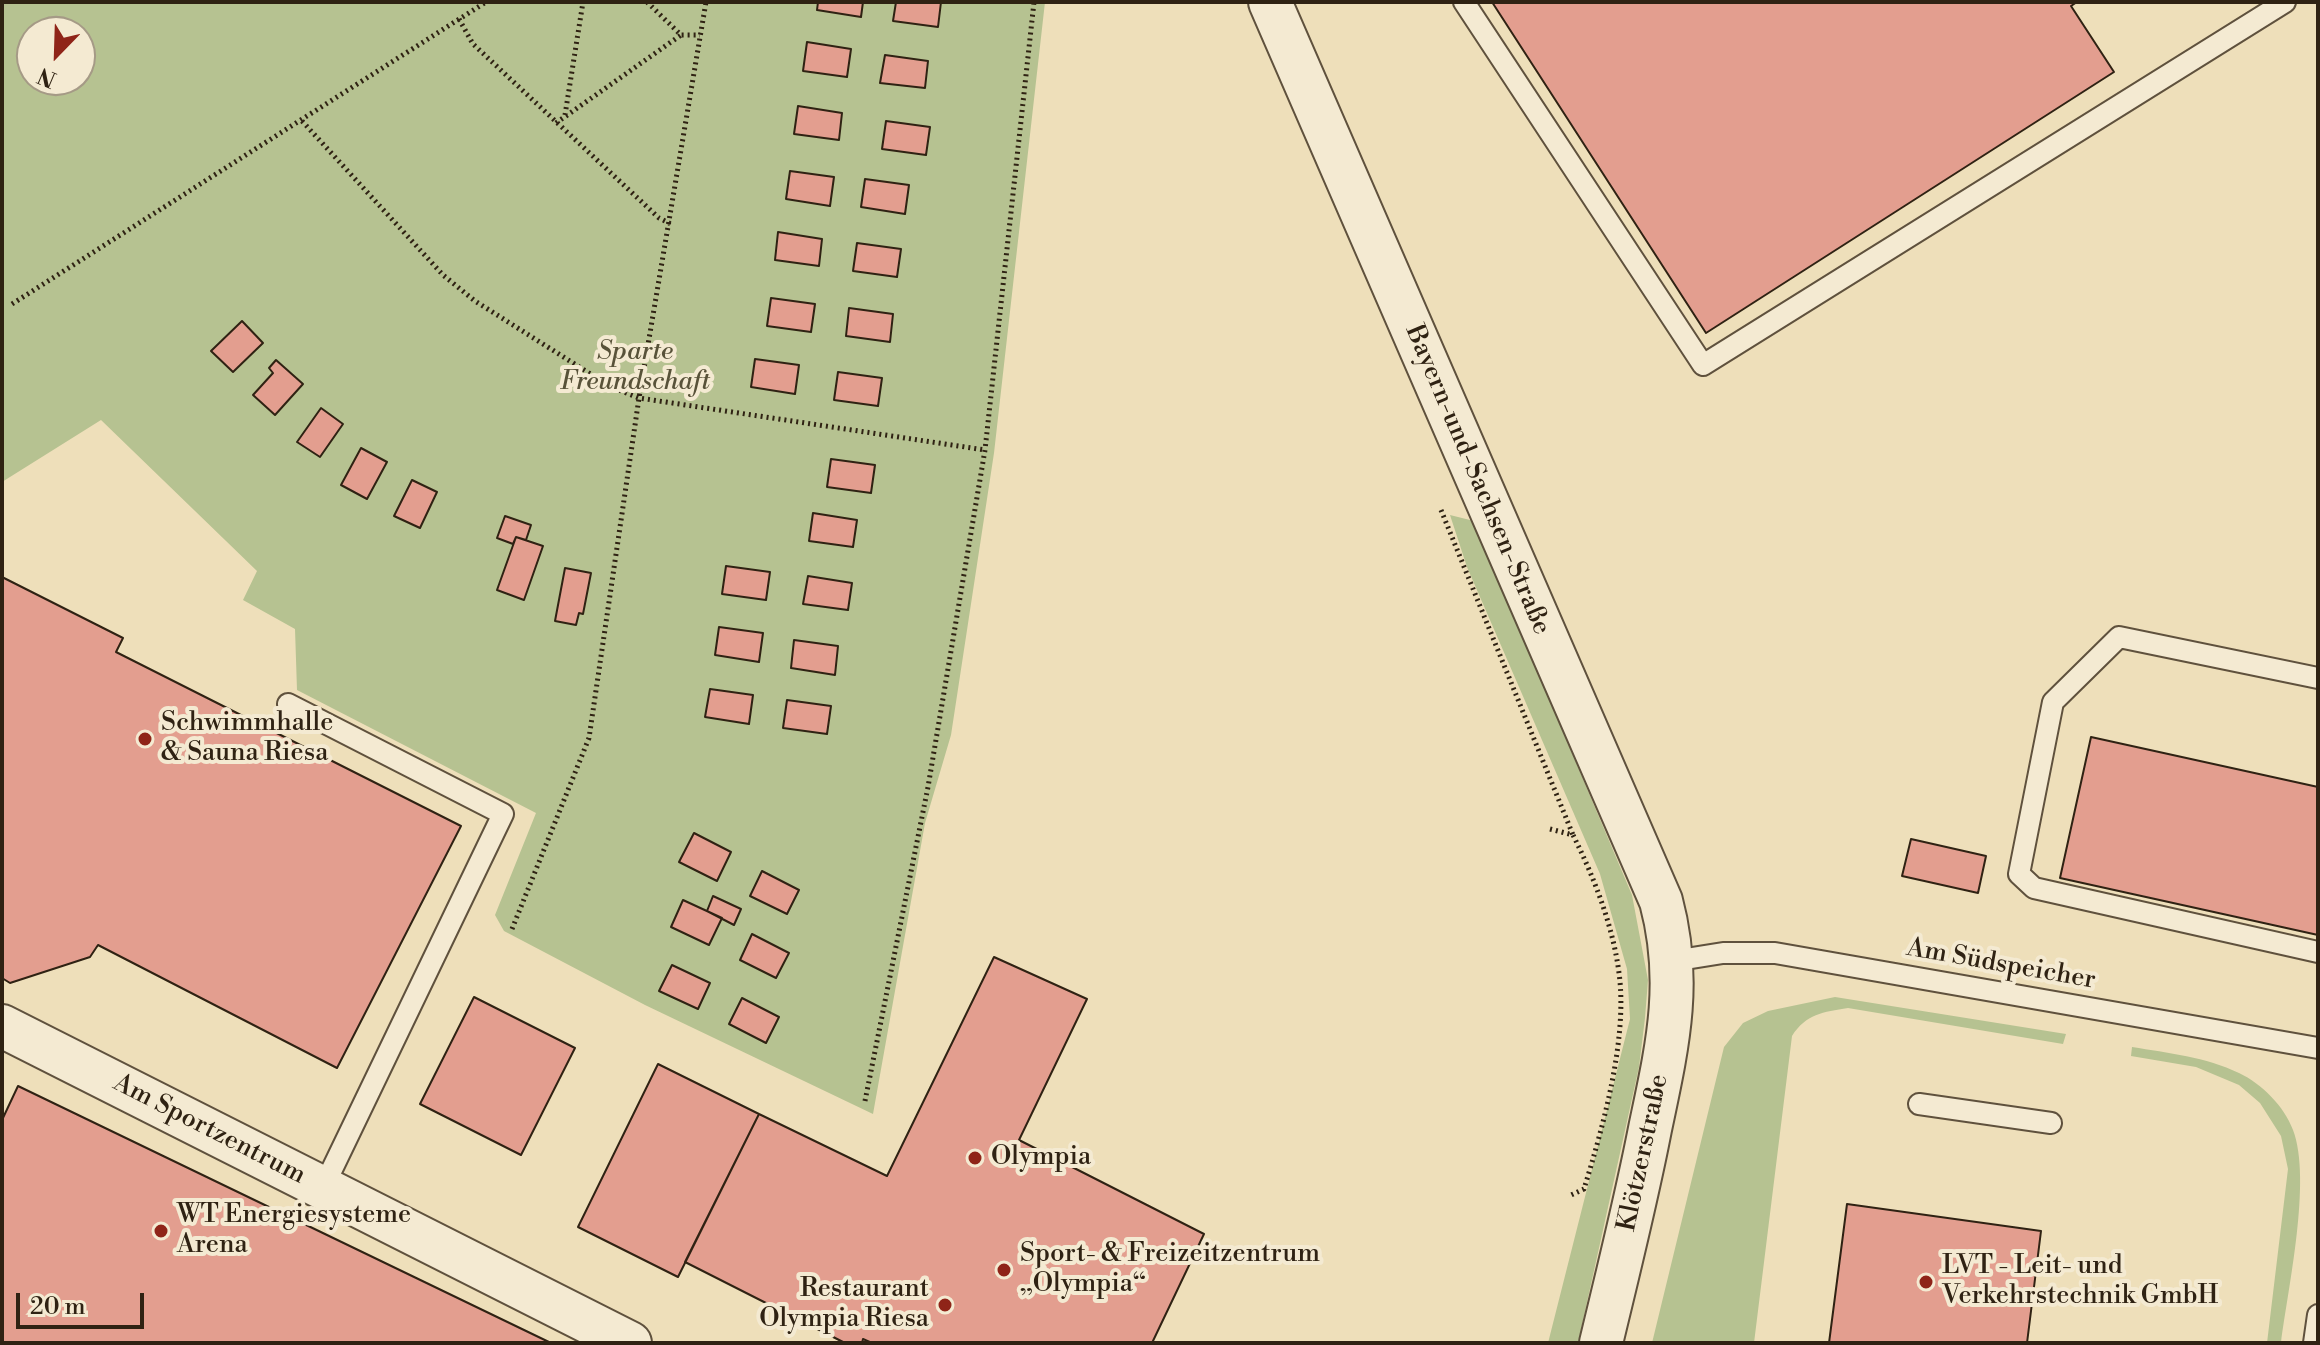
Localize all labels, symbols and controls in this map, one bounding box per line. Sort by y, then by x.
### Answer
north arrow [16,16,96,96]
text: N [34,61,60,93]
street label: Bayern-und-Sachsen-Straße [1397,320,1557,640]
park label: Sparte Freundschaft [560,337,710,398]
place label: Schwimmhalle & Sauna Riesa [161,708,333,770]
marker: Schwimmhalle & Sauna Riesa [136,730,154,748]
street label: Am Südspeicher [1904,933,2098,997]
street label: Am Sportzentrum [108,1068,310,1192]
street label: Klötzerstraße [1612,1072,1676,1234]
place label: Olympia [991,1142,1091,1174]
marker: Olympia [966,1149,984,1167]
place label: WT Energiesysteme Arena [177,1200,411,1262]
marker: WT Energiesysteme Arena [152,1222,170,1240]
place label: Sport- & Freizeitzentrum „Olympia“ [1020,1239,1320,1300]
place label: LVT - Leit- und Verkehrstechnik GmbH [1942,1251,2218,1312]
marker: Sport- & Freizeitzentrum „Olympia“ [995,1261,1013,1279]
marker: LVT - Leit- und Verkehrstechnik GmbH [1917,1273,1935,1291]
place label: Restaurant Olympia Riesa [759,1274,929,1336]
scale bar [20,1277,148,1327]
text: 20 m [30,1292,86,1322]
marker: Restaurant Olympia Riesa [936,1296,954,1314]

